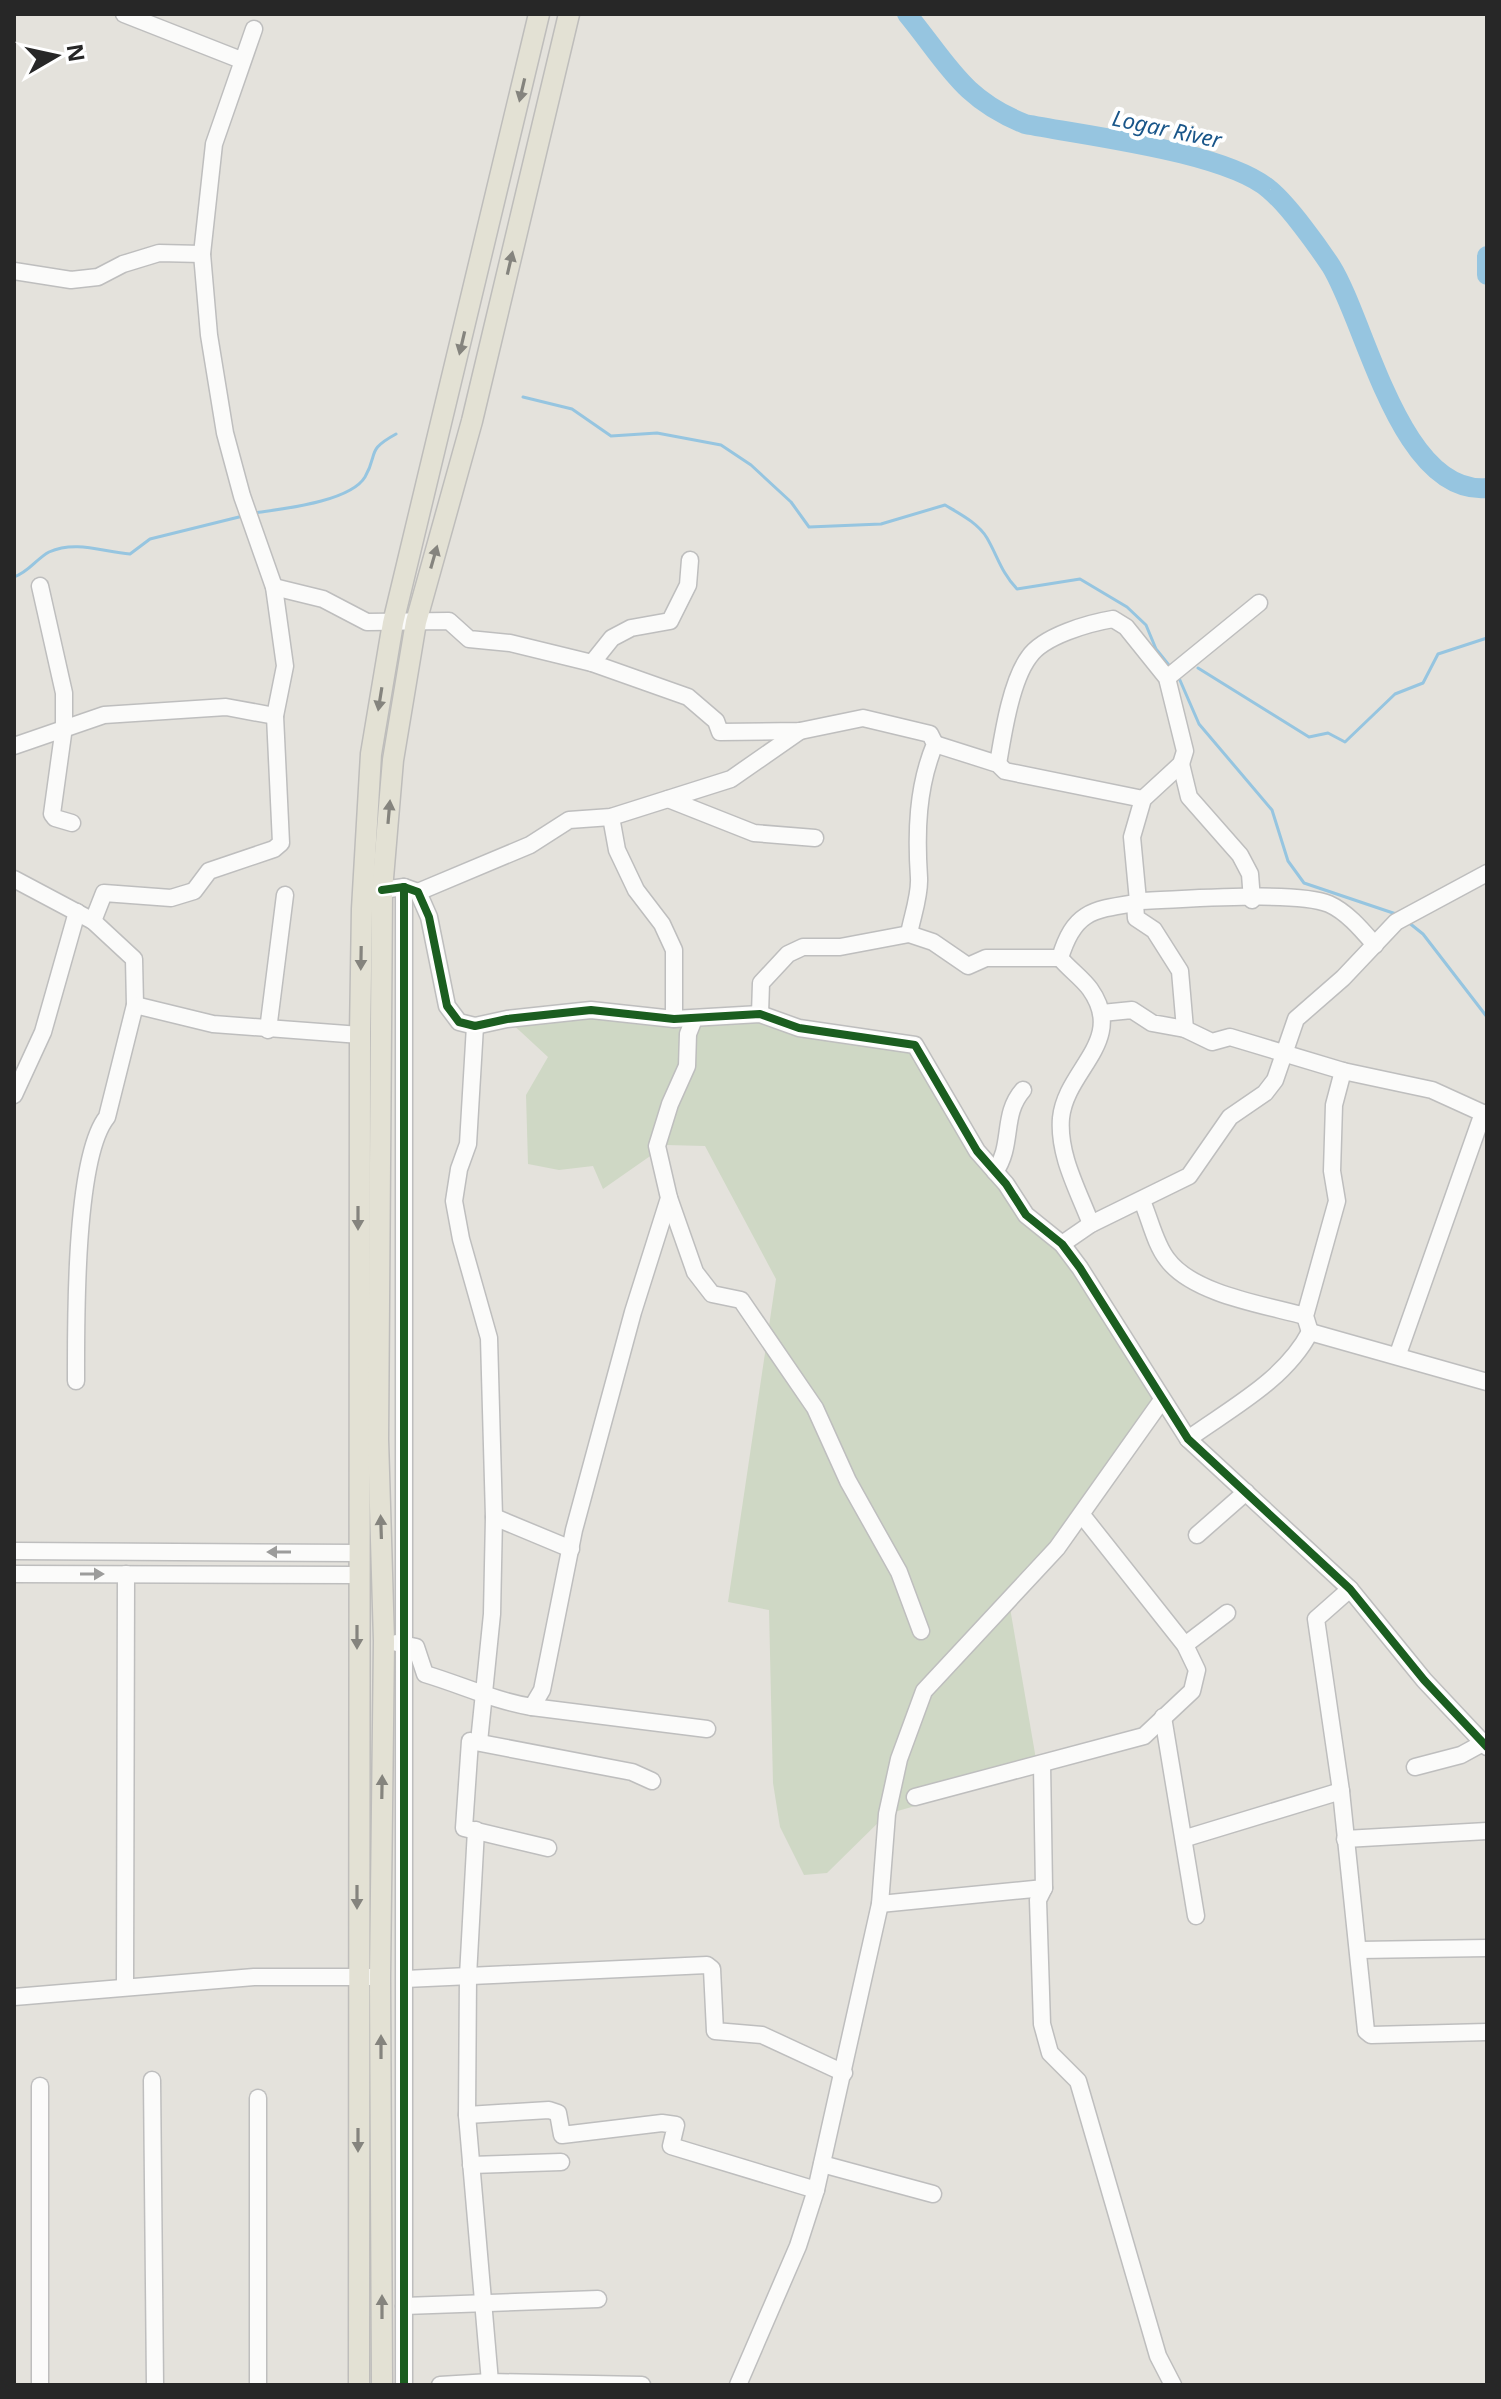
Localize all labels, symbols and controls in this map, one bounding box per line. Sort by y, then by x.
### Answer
north arrow [16,16,96,96]
text: N [61,42,93,64]
one-way arrow [515,78,527,103]
water label: Logar River [1110,102,1226,154]
one-way arrow [504,250,516,275]
one-way arrow [455,331,468,356]
one-way arrow [429,544,441,569]
one-way arrow [373,687,386,712]
one-way arrow [382,799,395,824]
one-way arrow [355,946,367,971]
one-way arrow [352,1206,364,1231]
one-way arrow [374,1514,387,1539]
one-way arrow [266,1546,291,1558]
one-way arrow [80,1568,105,1580]
one-way arrow [351,1625,363,1650]
one-way arrow [376,1774,389,1799]
one-way arrow [351,1885,363,1910]
one-way arrow [375,2034,387,2059]
one-way arrow [352,2128,364,2153]
one-way arrow [376,2294,388,2319]

